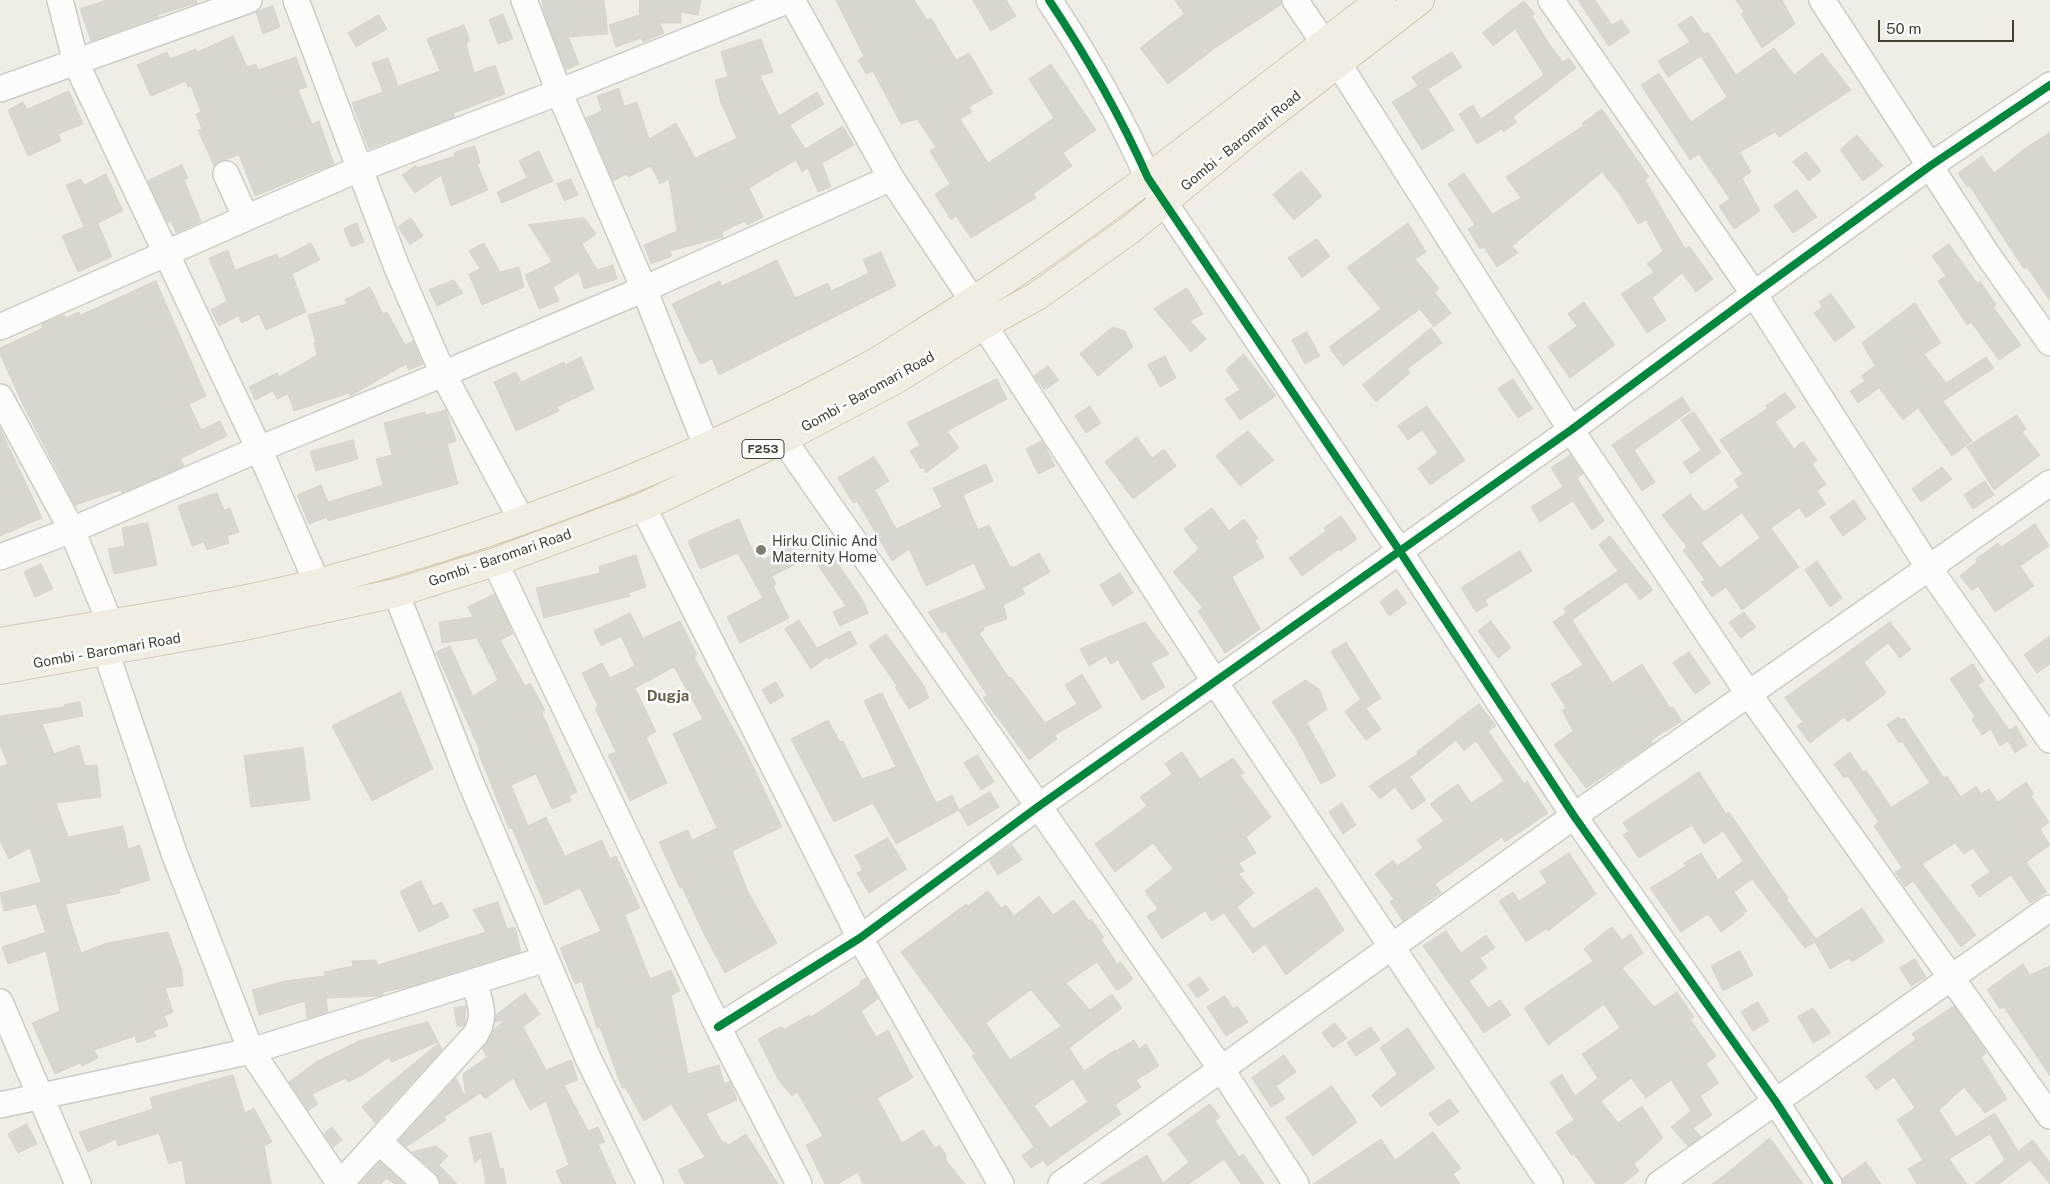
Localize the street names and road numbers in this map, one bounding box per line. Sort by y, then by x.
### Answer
street label: Gombi - Baromari Road [1177,87,1305,195]
street label: Gombi - Baromari Road [798,348,938,436]
road number: F253 [742,439,784,458]
street label: Gombi - Baromari Road [426,526,574,590]
street label: Gombi - Baromari Road [32,630,182,672]

